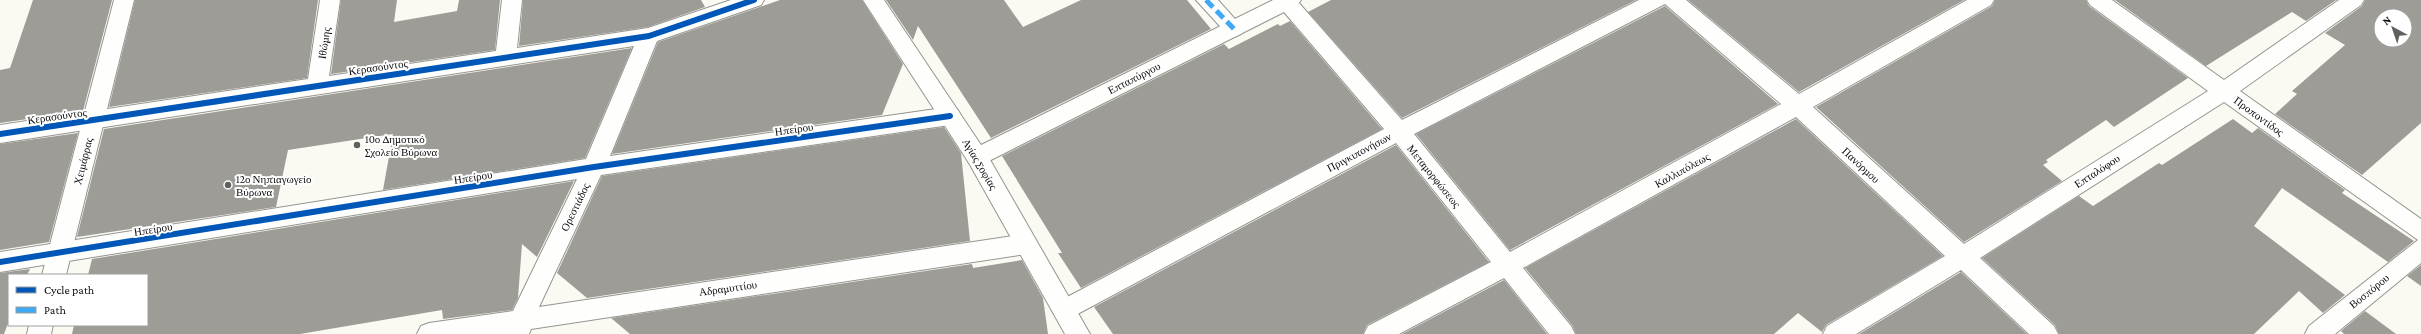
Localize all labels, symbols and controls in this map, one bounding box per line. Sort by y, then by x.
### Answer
north arrow [2373,8,2413,48]
text: N [2380,13,2394,27]
street label: Ιθώμης [316,26,334,60]
street label: Κερασούντος [347,57,409,77]
street label: Επταπύργου [1106,59,1163,96]
street label: Προποντίδος [2232,94,2287,138]
street label: Κερασούντος [26,106,88,126]
street label: Ηπείρου [774,120,815,138]
street label: Πριγκιπονήσων [1325,130,1393,174]
place label: 10ο Δημοτικό Σχολείο Βύρωνα [365,133,437,158]
street label: Χειμάρρας [71,136,96,186]
street label: Αγίας Σοφίας [960,136,1000,192]
marker: 10ο Δημοτικό Σχολείο Βύρωνα [352,140,362,150]
street label: Μεταμορφώσεως [1404,142,1463,211]
street label: Πανόρμου [1839,145,1882,186]
street label: Καλλιπόλεως [1653,150,1712,190]
street label: Επταλόφου [2072,152,2122,190]
street label: Ηπείρου [453,168,494,186]
place label: 12ο Νηπιαγωγείο Βύρωνα [236,173,312,198]
marker: 12ο Νηπιαγωγείο Βύρωνα [223,180,233,190]
street label: Ορεστιάδος [558,180,592,233]
street label: Ηπείρου [133,220,174,238]
street label: Βοσπόρου [2347,271,2392,311]
legend [8,274,148,326]
street label: Αδραμυττίου [698,278,758,299]
text: Cycle path [44,283,95,297]
text: Path [44,303,66,317]

